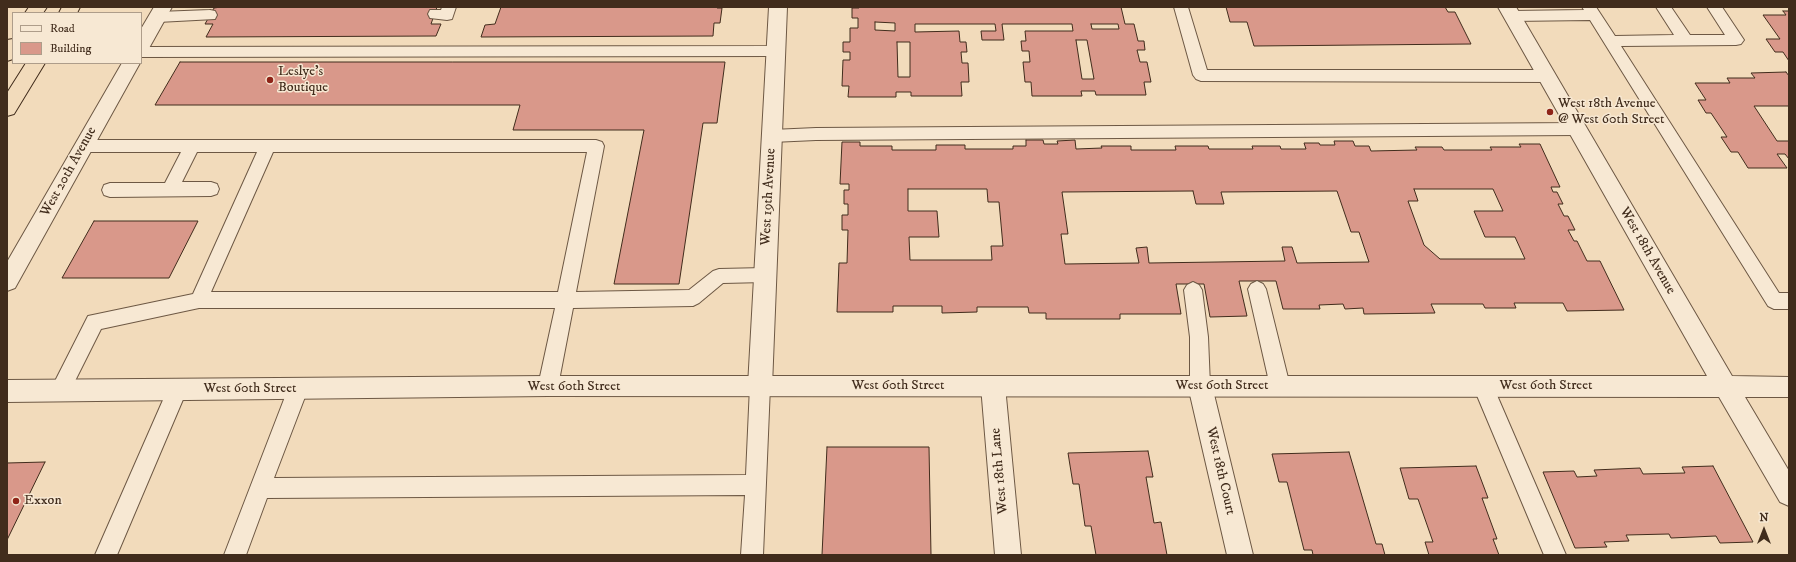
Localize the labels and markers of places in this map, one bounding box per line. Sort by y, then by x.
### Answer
place label: Leslye's Boutique [278,64,328,96]
marker: Leslye's Boutique [265,75,275,85]
place label: West 18th Avenue @ West 60th Street [1558,96,1664,128]
marker: West 18th Avenue @ West 60th Street [1545,107,1555,117]
place label: Exxon [24,493,62,509]
marker: Exxon [11,496,21,506]

